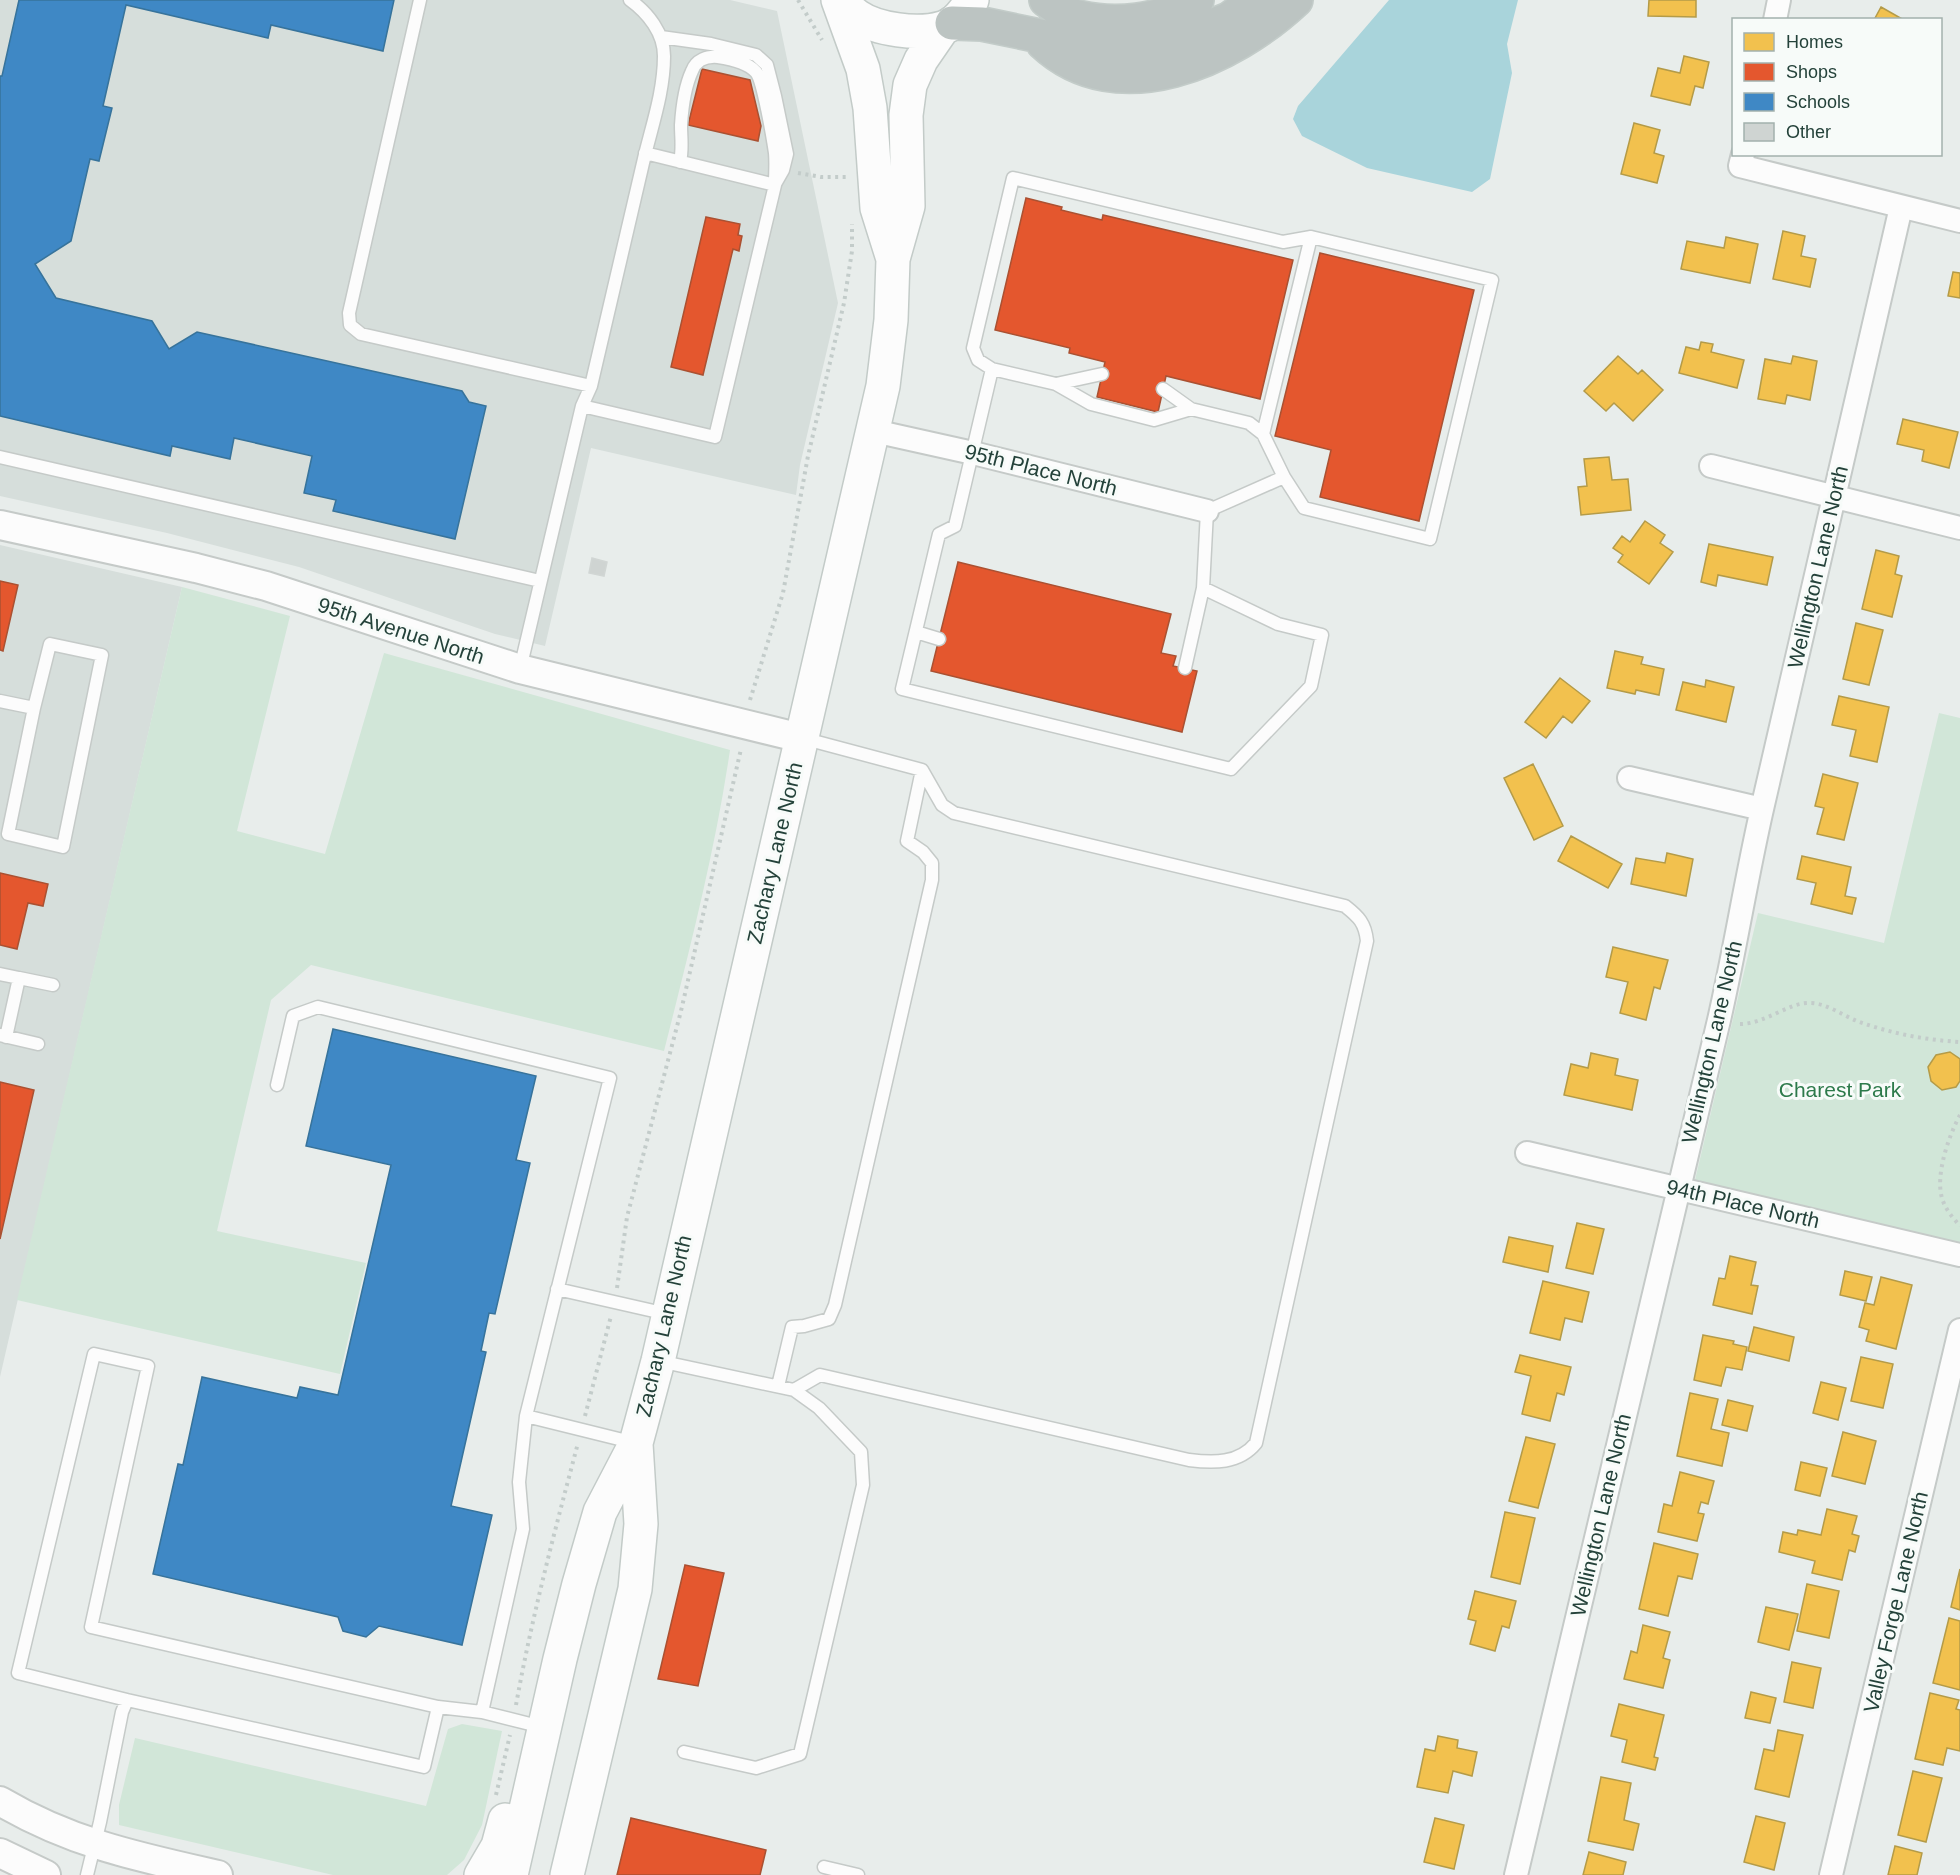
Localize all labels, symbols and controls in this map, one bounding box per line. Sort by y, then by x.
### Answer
legend [1732,18,1942,156]
text: Homes [1786,32,1843,52]
text: Shops [1786,62,1837,82]
text: Schools [1786,92,1850,112]
text: Other [1786,122,1831,142]
street label: 95th Place North [962,439,1120,500]
street label: Wellington Lane North [1783,463,1852,671]
street label: 95th Avenue North [315,593,487,668]
street label: Zachary Lane North [742,760,807,946]
street label: Wellington Lane North [1677,938,1746,1146]
park label: Charest Park [1779,1078,1902,1101]
street label: 94th Place North [1664,1175,1822,1232]
street label: Zachary Lane North [631,1233,696,1419]
street label: Wellington Lane North [1566,1411,1635,1619]
street label: Valley Forge Lane North [1859,1489,1932,1715]

